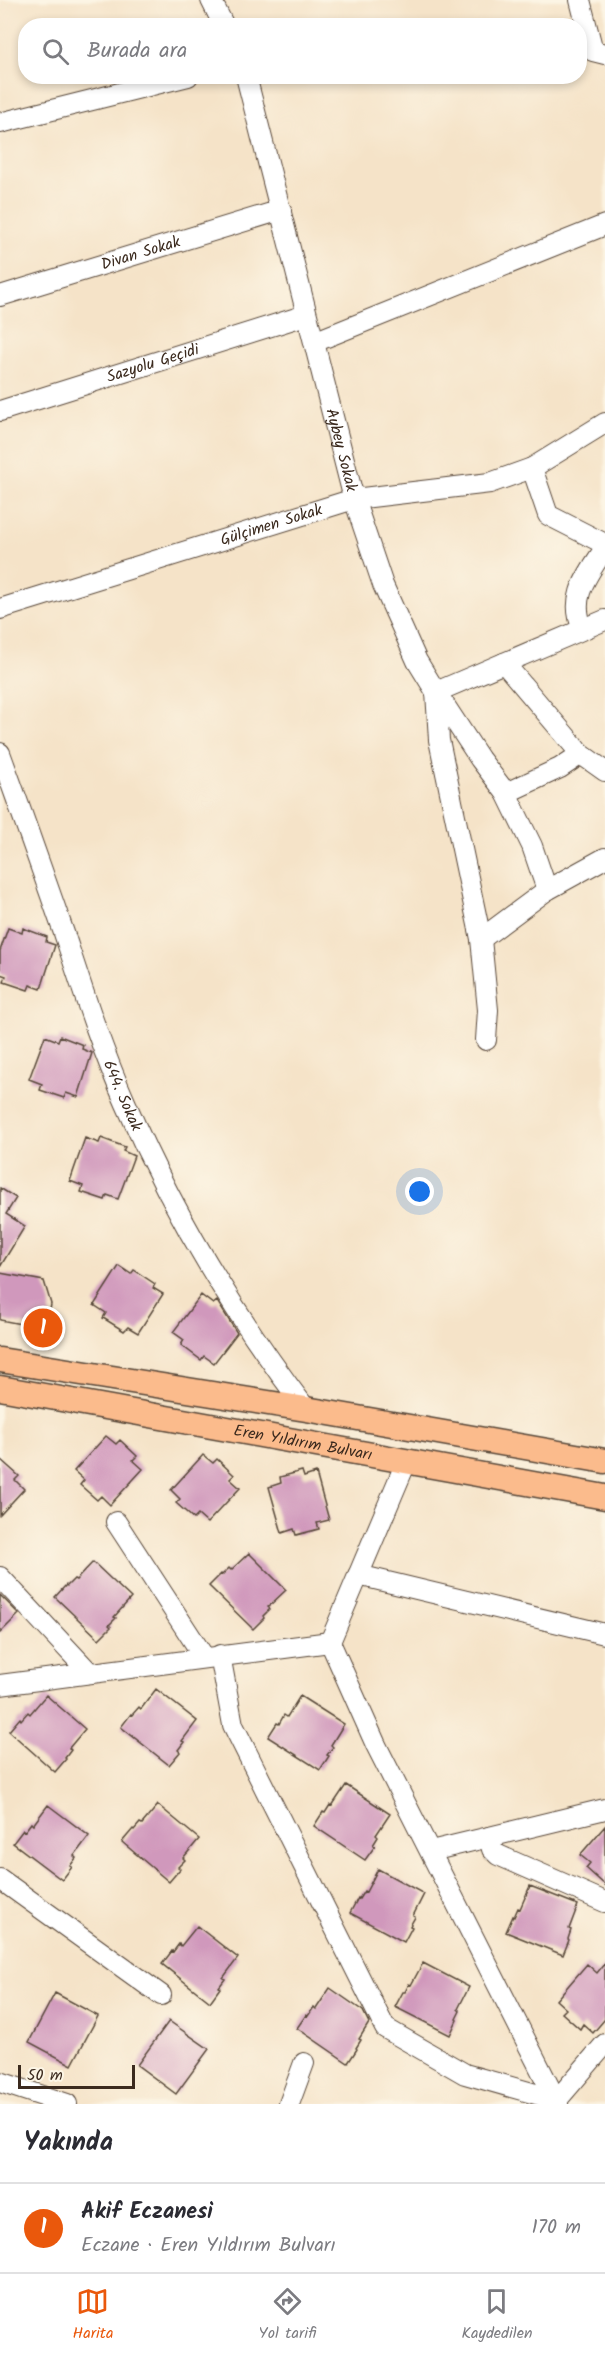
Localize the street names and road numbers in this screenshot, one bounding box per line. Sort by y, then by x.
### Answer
street label: Divan Sokak [98,229,184,277]
street label: Sazyolu Geçidi [103,337,203,389]
street label: Aybey Sokak [319,406,364,495]
street label: Gülçimen Sokak [217,497,326,552]
street label: 644. Sokak [96,1056,149,1136]
street label: Eren Yıldırım Bulvarı [232,1418,374,1467]

